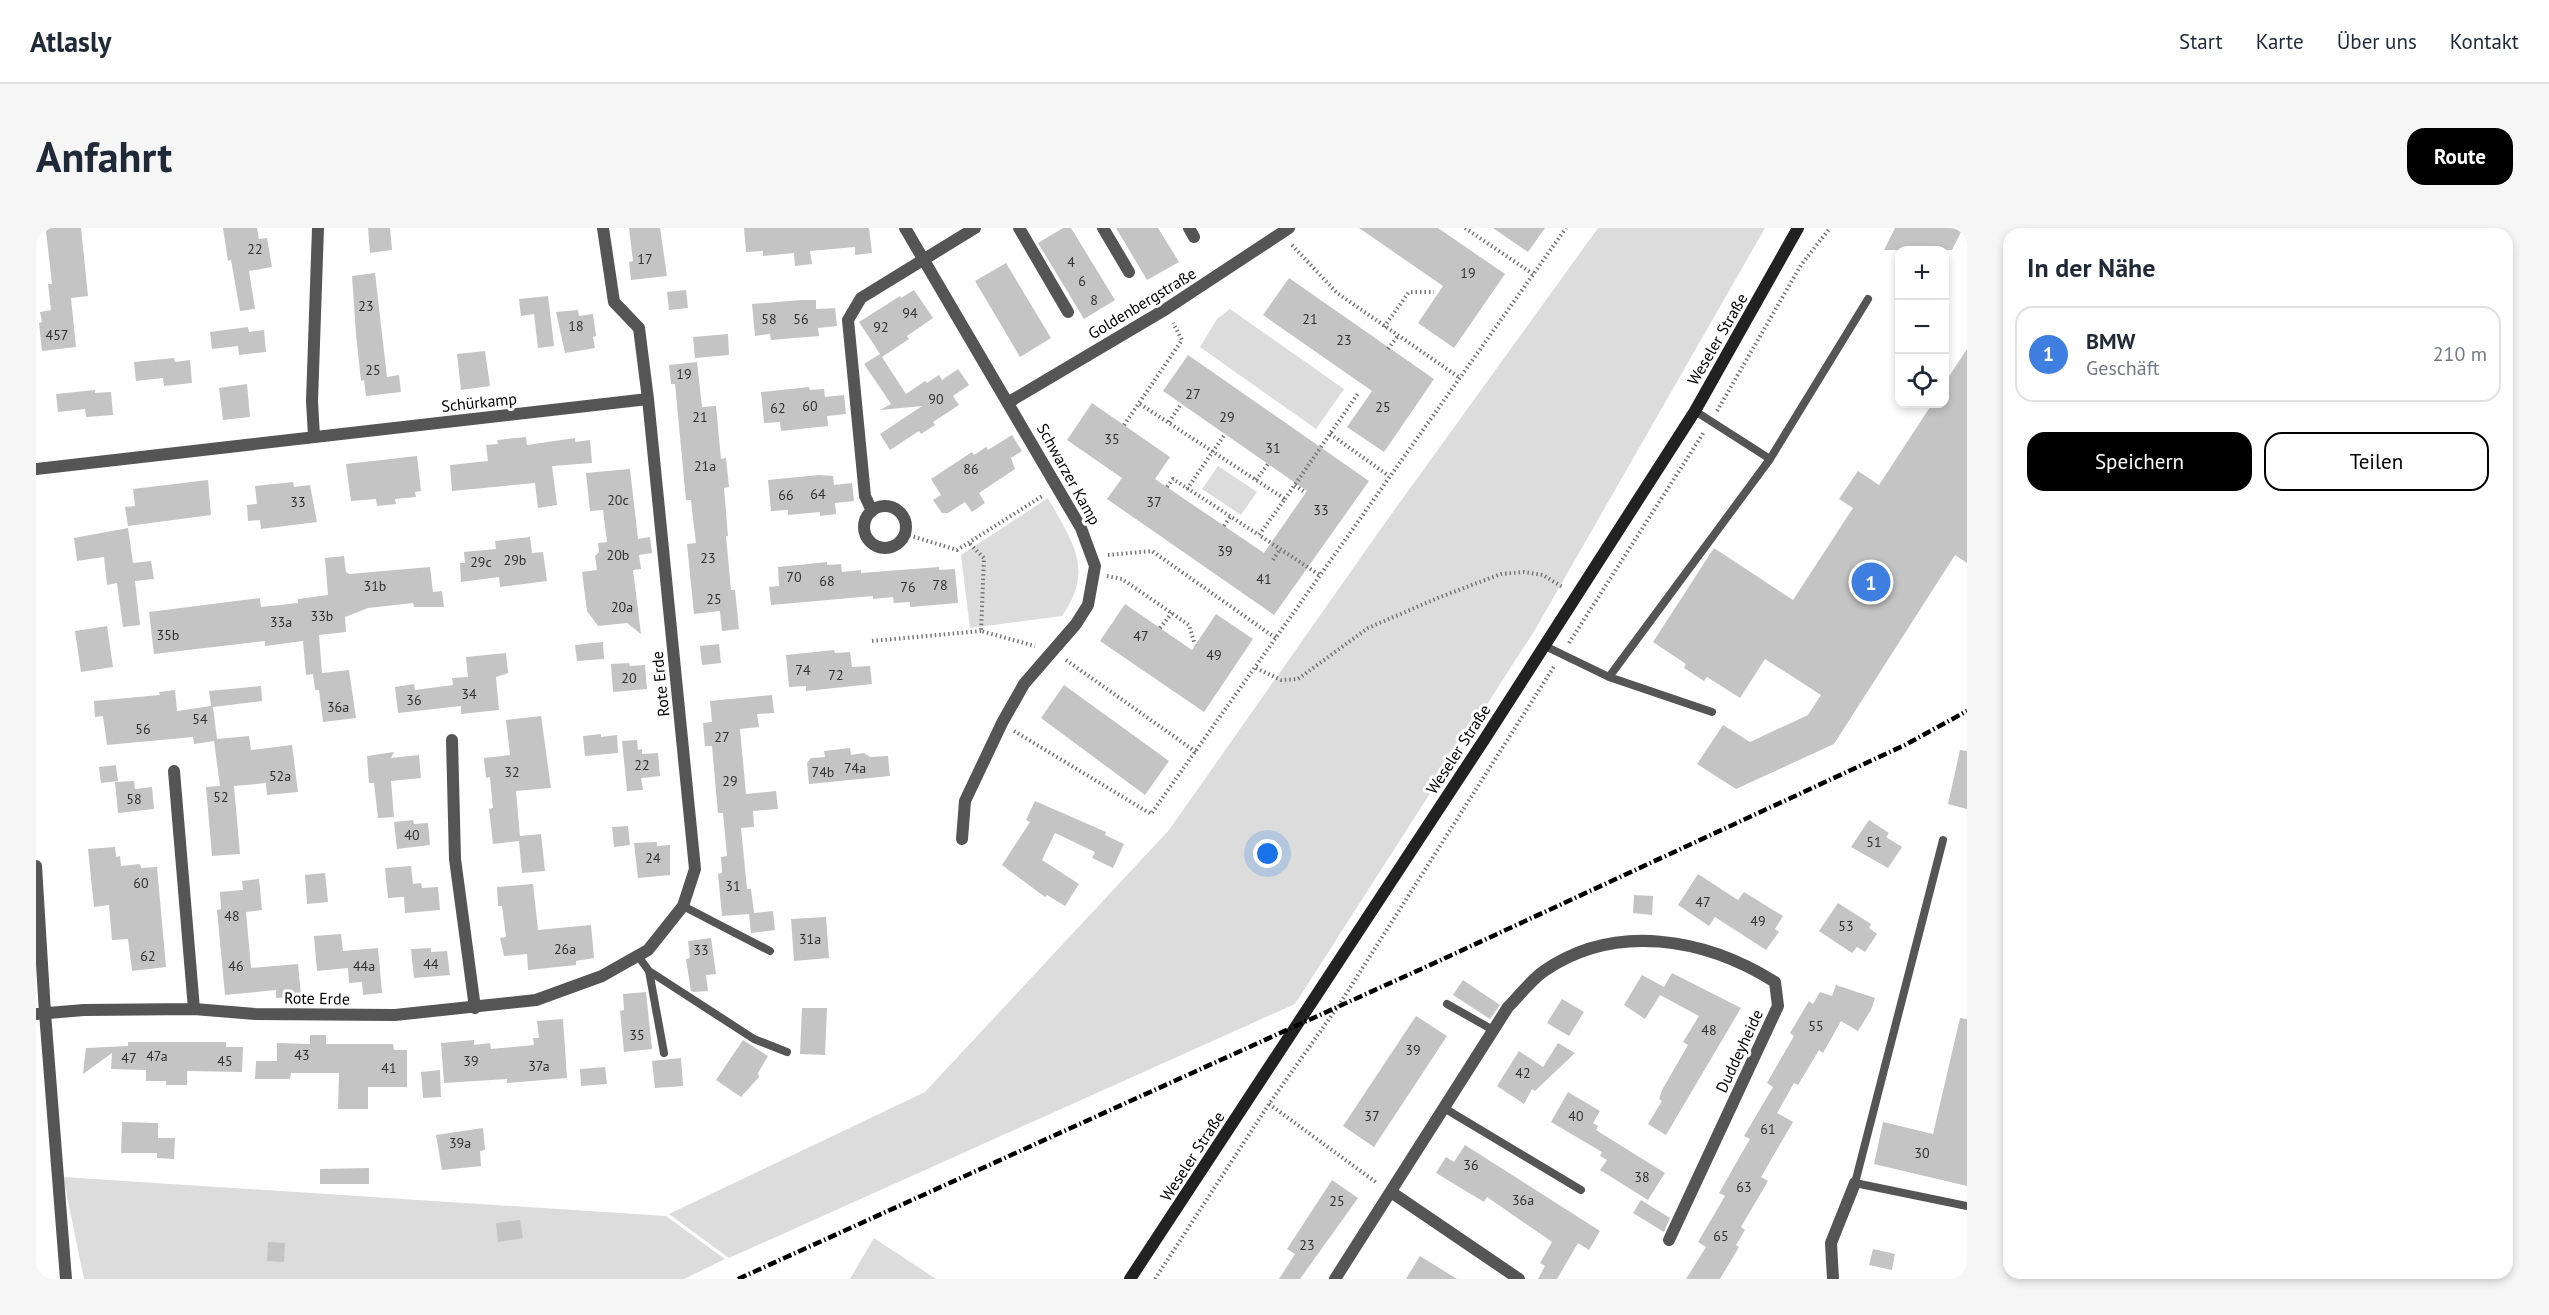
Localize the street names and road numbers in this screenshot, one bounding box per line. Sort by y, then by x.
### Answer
street label: Goldenbergstraße [1084,263,1200,343]
street label: Weseler Straße [1683,289,1751,389]
street label: Schürkamp [440,388,518,416]
street label: Schwarzer Kamp [1033,420,1105,528]
street label: Rote Erde [647,650,673,718]
street label: Weseler Straße [1422,700,1494,798]
street label: Rote Erde [284,987,350,1009]
street label: Duddeyheide [1711,1006,1767,1096]
street label: Weseler Straße [1156,1107,1228,1205]

